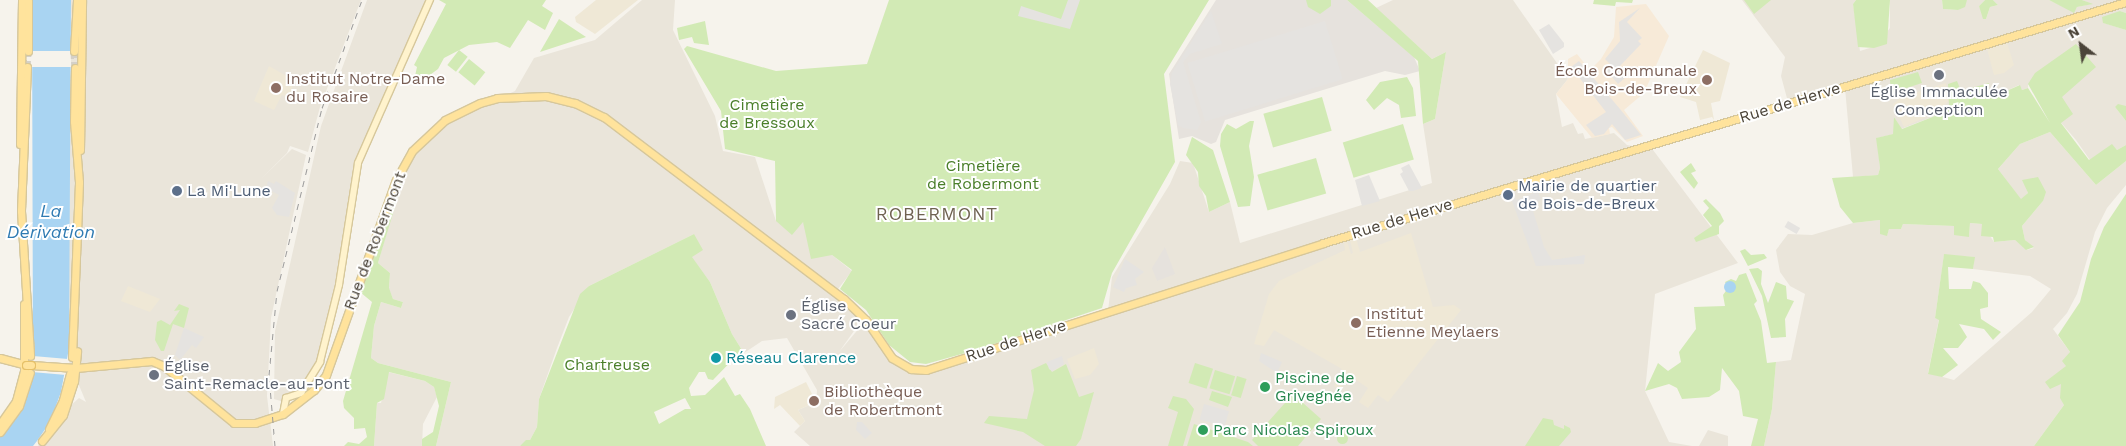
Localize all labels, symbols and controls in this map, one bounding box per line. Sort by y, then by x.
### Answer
north arrow [2056,20,2106,70]
text: N [2065,22,2082,42]
place label: École Communale Bois-de-Breux [1555,61,1697,99]
place label: Institut Notre-Dame du Rosaire [286,69,445,107]
marker: Église Immaculée Conception [1933,69,1945,81]
marker: École Communale Bois-de-Breux [1701,74,1713,86]
street label: Rue de Herve [1737,79,1843,127]
marker: Institut Notre-Dame du Rosaire [270,82,282,94]
place label: Église Immaculée Conception [1870,82,2008,120]
park label: Cimetière de Bressoux [719,95,815,133]
park label: Cimetière de Robermont [927,156,1039,194]
street label: Rue de Robermont [340,169,410,313]
place label: Mairie de quartier de Bois-de-Breux [1518,176,1657,214]
place label: La Mi'Lune [187,181,271,201]
marker: La Mi'Lune [171,185,183,197]
marker: Mairie de quartier de Bois-de-Breux [1502,189,1514,201]
street label: Rue de Herve [1349,195,1455,243]
water label: La Dérivation [7,201,95,243]
district label: ROBERMONT [875,203,999,225]
place label: Église Sacré Coeur [801,296,896,334]
place label: Institut Etienne Meylaers [1366,304,1499,342]
marker: Église Sacré Coeur [785,309,797,321]
street label: Rue de Herve [963,316,1069,366]
marker: Institut Etienne Meylaers [1350,317,1362,329]
place label: Réseau Clarence [726,348,856,368]
marker: Réseau Clarence [710,352,722,364]
park label: Chartreuse [564,355,650,375]
place label: Église Saint-Remacle-au-Pont [164,356,350,394]
place label: Piscine de Grivegnée [1275,368,1355,406]
marker: Église Saint-Remacle-au-Pont [148,369,160,381]
marker: Piscine de Grivegnée [1259,381,1271,393]
place label: Bibliothèque de Robertmont [824,382,942,420]
marker: Bibliothèque de Robertmont [808,395,820,407]
place label: Parc Nicolas Spiroux [1213,420,1374,440]
marker: Parc Nicolas Spiroux [1197,424,1209,436]

